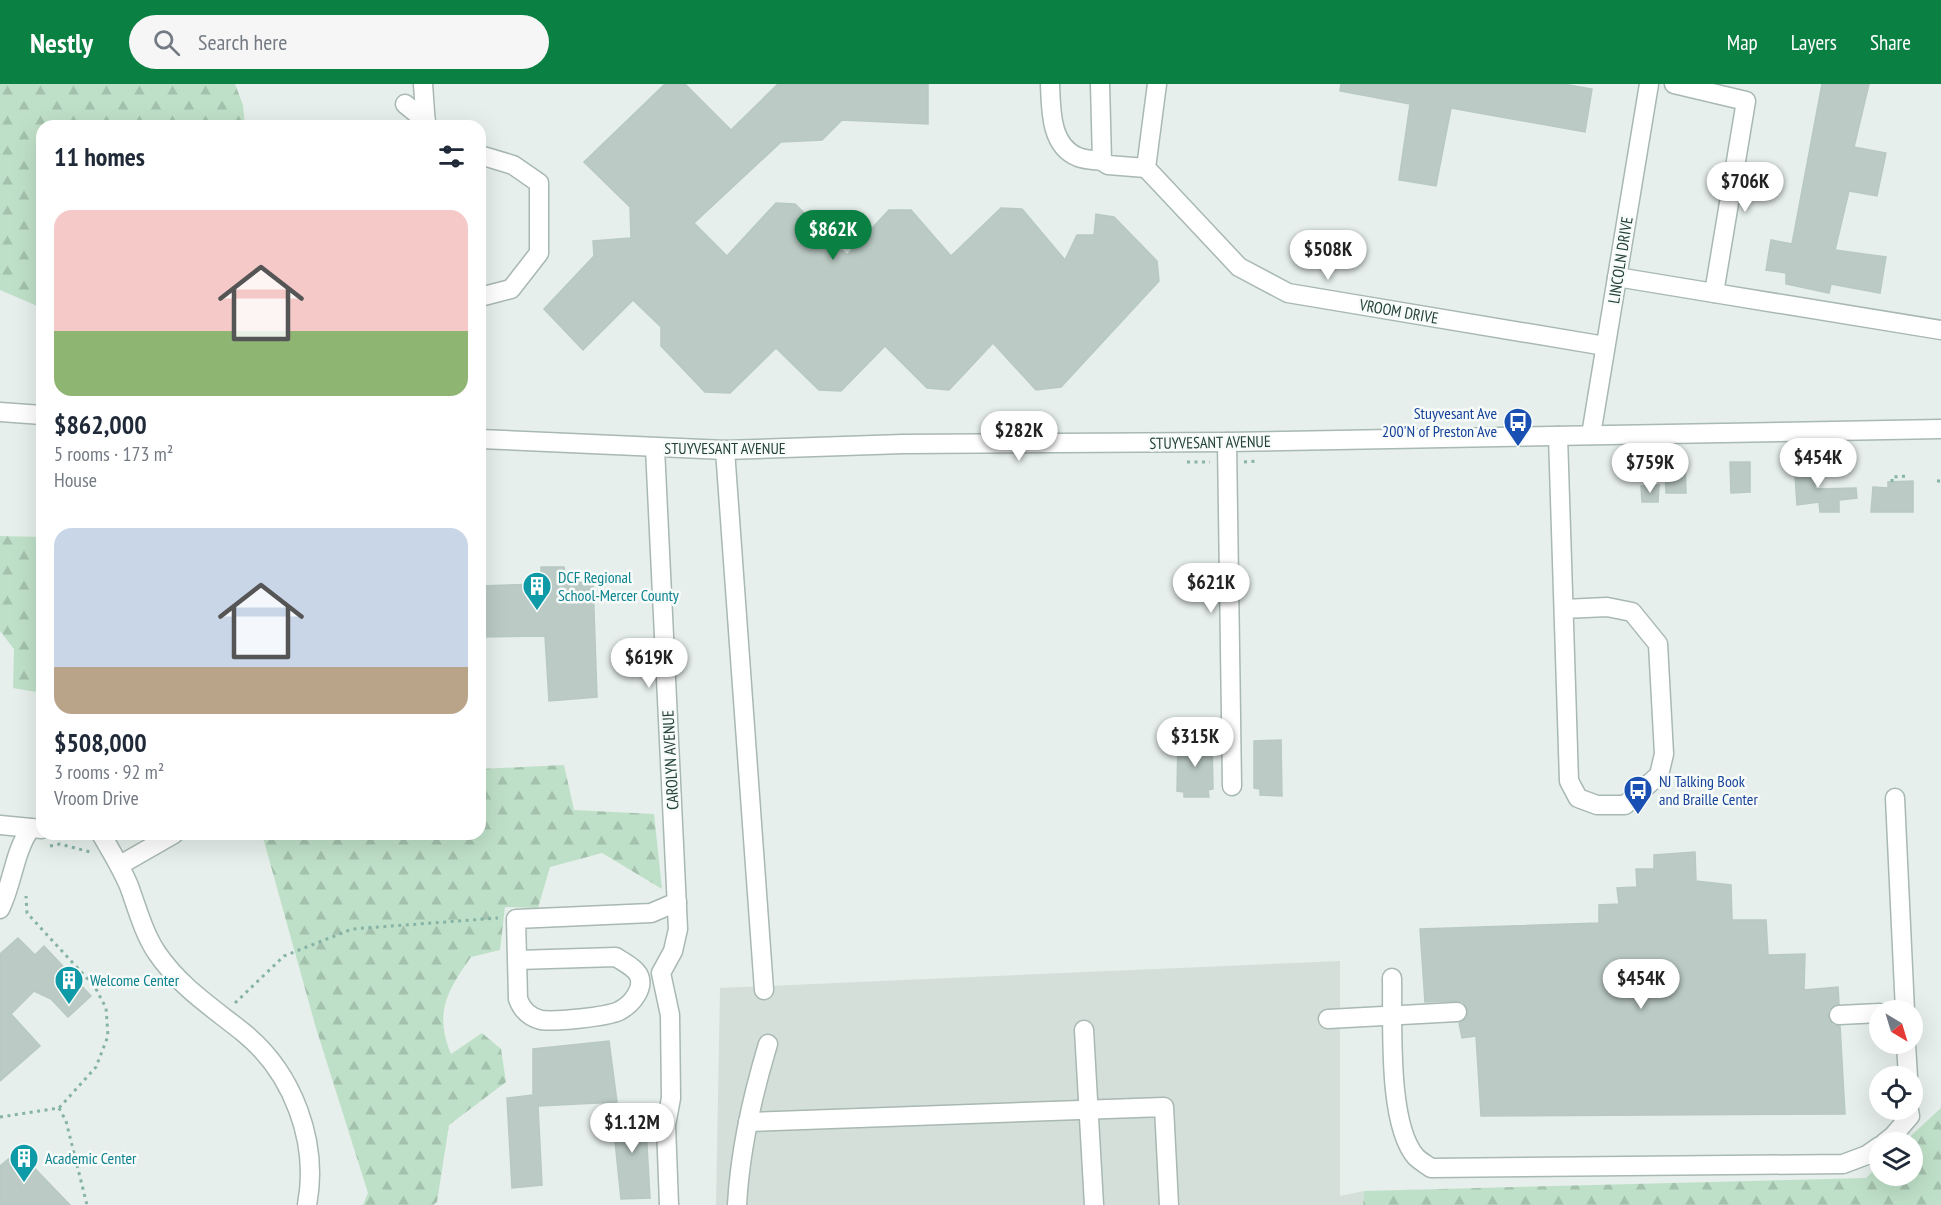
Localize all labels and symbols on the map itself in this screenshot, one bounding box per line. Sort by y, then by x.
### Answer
pin: $706K [1703,162,1787,213]
pin: $862K [791,210,875,261]
street label: LINCOLN DRIVE [1603,215,1637,305]
pin: $508K [1286,230,1370,281]
street label: VROOM DRIVE [1357,294,1440,328]
place label: Stuyvesant Ave 200'N of Preston Ave [1382,403,1497,441]
bus stop icon: Stuyvesant Ave 200'N of Preston Ave [1502,406,1534,448]
pin: $282K [977,411,1061,462]
street label: STUYVESANT AVENUE [1149,431,1271,453]
street label: STUYVESANT AVENUE [664,438,786,458]
pin: $454K [1776,438,1860,489]
pin: $759K [1608,443,1692,494]
pin: $621K [1169,563,1253,614]
place label: DCF Regional School-Mercer County [558,567,679,605]
building icon: DCF Regional School-Mercer County [521,570,553,612]
pin: $619K [607,638,691,689]
street label: CAROLYN AVENUE [657,710,683,810]
pin: $315K [1153,717,1237,768]
place label: NJ Talking Book and Braille Center [1659,771,1758,809]
bus stop icon: NJ Talking Book and Braille Center [1622,774,1654,816]
pin: $454K [1599,959,1683,1010]
building icon: Welcome Center [53,964,85,1006]
place label: Welcome Center [90,970,180,990]
north arrow [1869,1000,1923,1054]
pin: $1.12M [583,1103,681,1154]
building icon: Academic Center [8,1142,40,1184]
place label: Academic Center [45,1148,137,1168]

